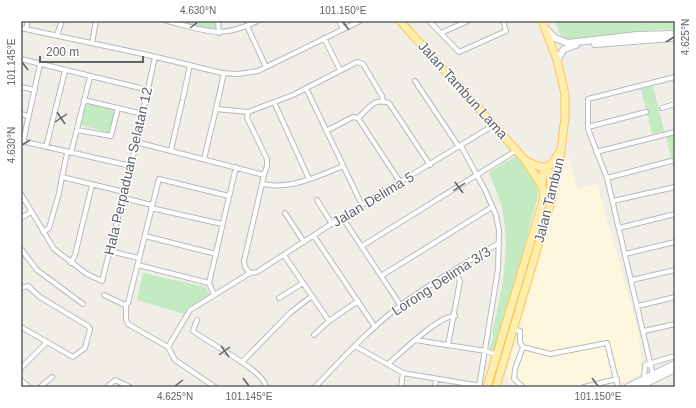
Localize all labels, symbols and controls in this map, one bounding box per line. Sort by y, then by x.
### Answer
text: 4.630°N [180,5,216,16]
text: 101.150°E [320,5,367,16]
text: 4.625°N [680,19,691,55]
text: 101.145°E [6,38,17,85]
scale bar [40,38,143,64]
street label: Jalan Tambun Lama [415,38,511,142]
text: 200 m [46,45,79,59]
street label: Hala Perpaduan Selatan 12 [101,85,155,257]
text: 4.630°N [6,127,17,163]
street label: Jalan Tambun [531,156,567,244]
street label: Jalan Delima 5 [329,168,417,230]
street label: Lorong Delima 3/3 [389,243,494,319]
text: 4.625°N [157,391,193,402]
text: 101.145°E [226,391,273,402]
text: 101.150°E [575,391,622,402]

